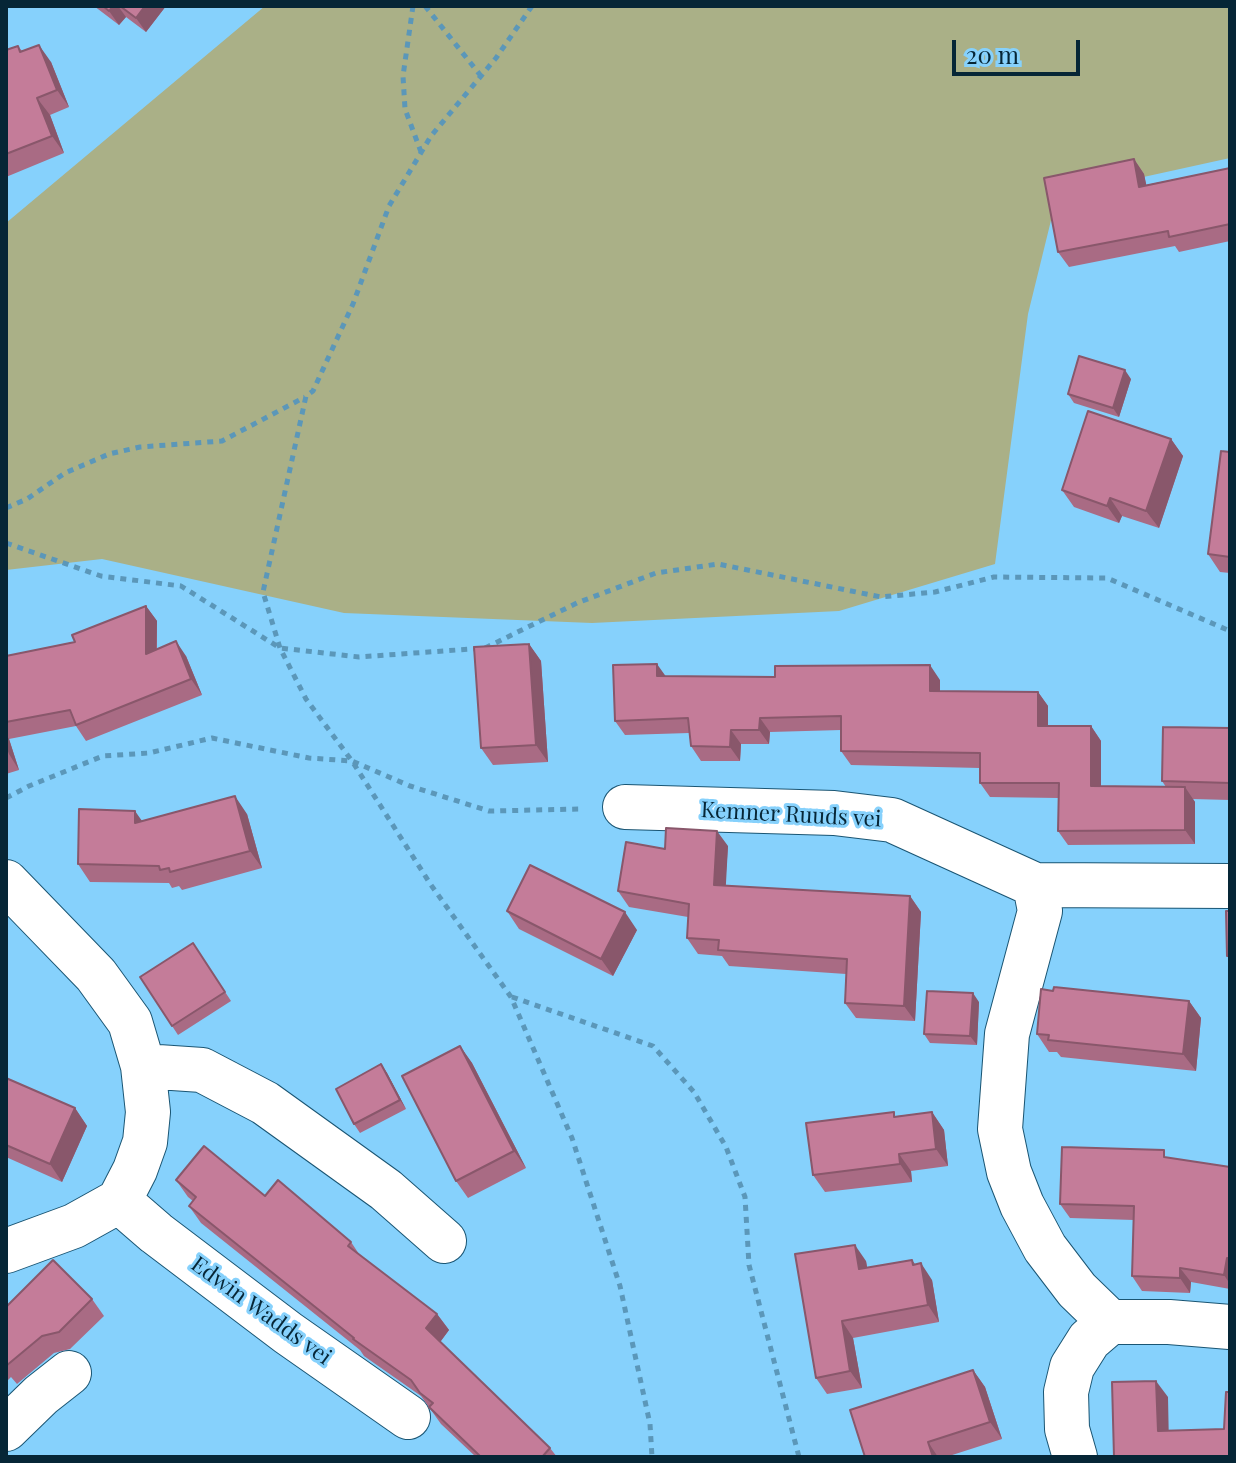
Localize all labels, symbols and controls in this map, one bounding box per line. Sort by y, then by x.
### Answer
scale bar [956,24,1084,74]
text: 20 m [966,38,1019,70]
street label: Kemner Ruuds vei [700,797,882,833]
street label: Edwin Wadds vei [186,1251,336,1371]

